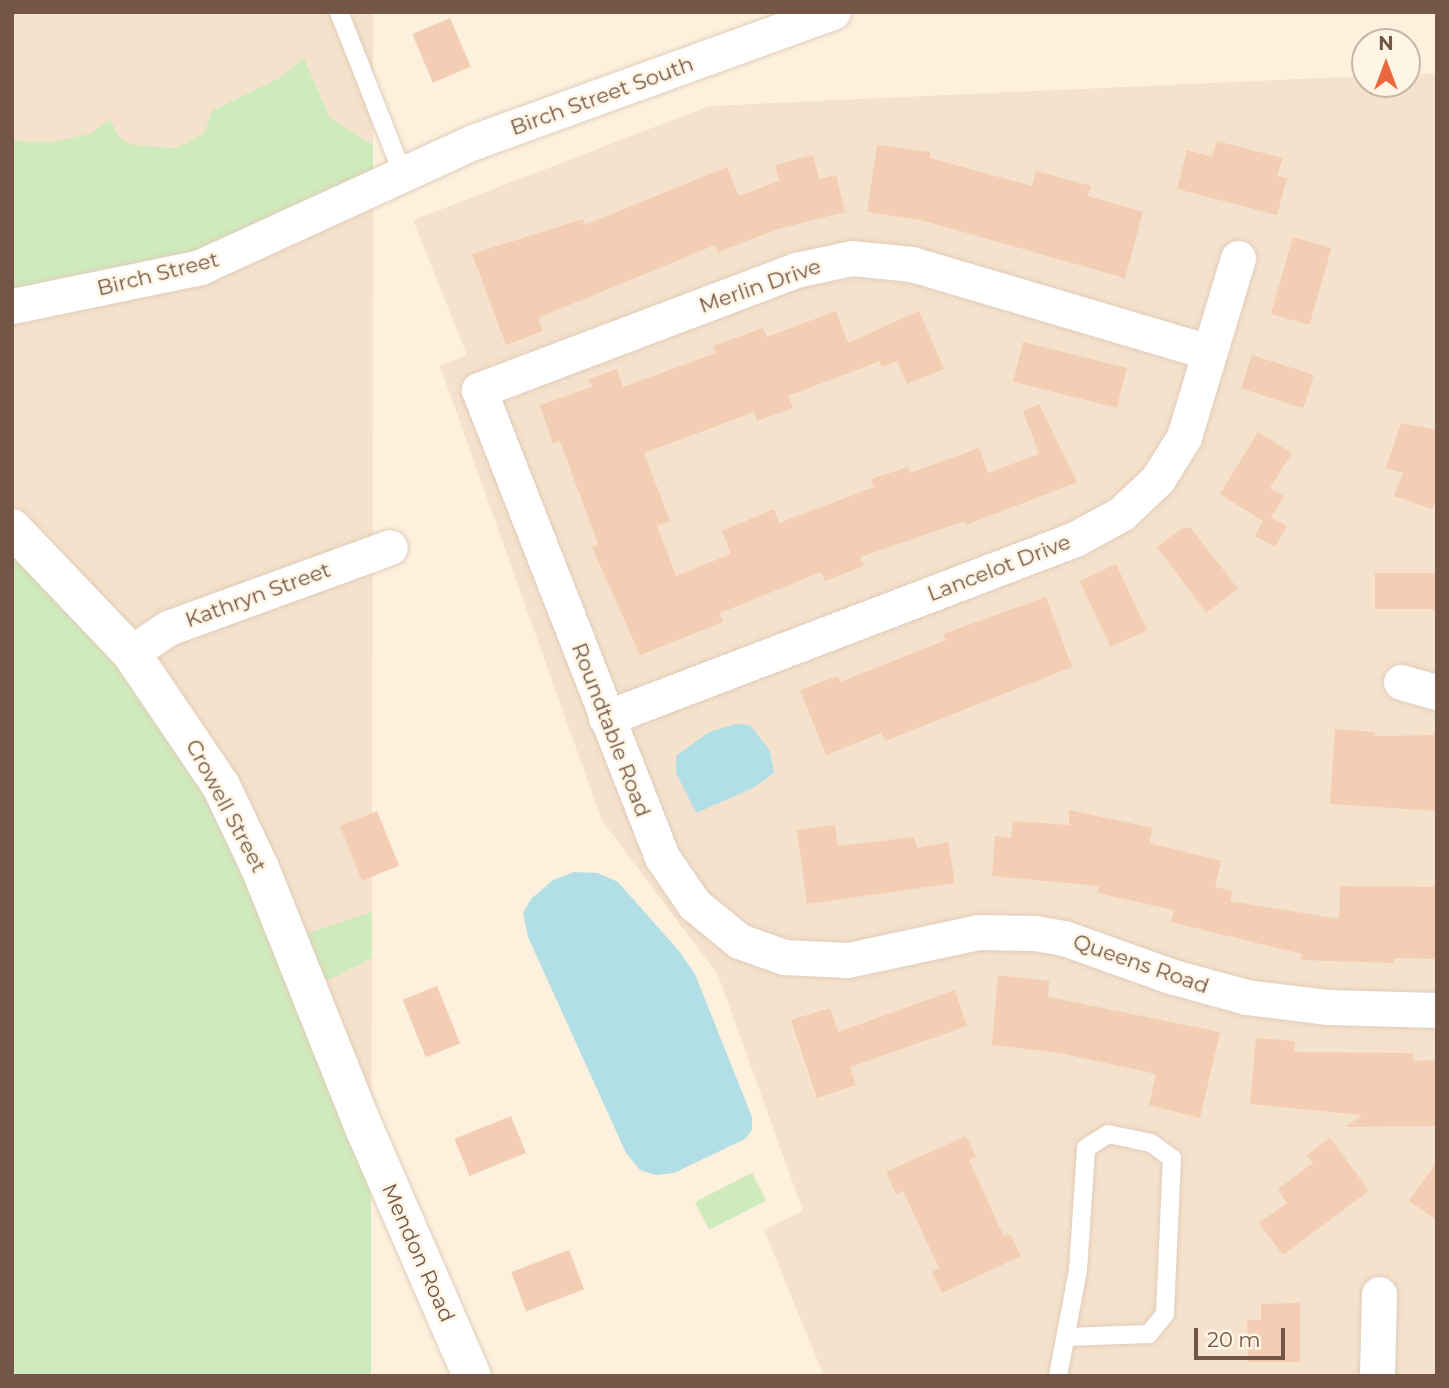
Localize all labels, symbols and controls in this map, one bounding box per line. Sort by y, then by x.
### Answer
north arrow [1351,28,1421,98]
text: N [1378,32,1394,55]
street label: Birch Street South [507,51,697,141]
street label: Birch Street [95,247,221,301]
street label: Merlin Drive [696,253,824,319]
street label: Lancelot Drive [924,529,1074,607]
street label: Kathryn Street [182,557,334,633]
street label: Roundtable Road [566,640,656,820]
street label: Crowell Street [180,735,272,877]
street label: Queens Road [1070,929,1212,999]
street label: Mendon Road [376,1180,460,1326]
scale bar [1197,1314,1288,1358]
text: 20 m [1207,1327,1261,1352]

